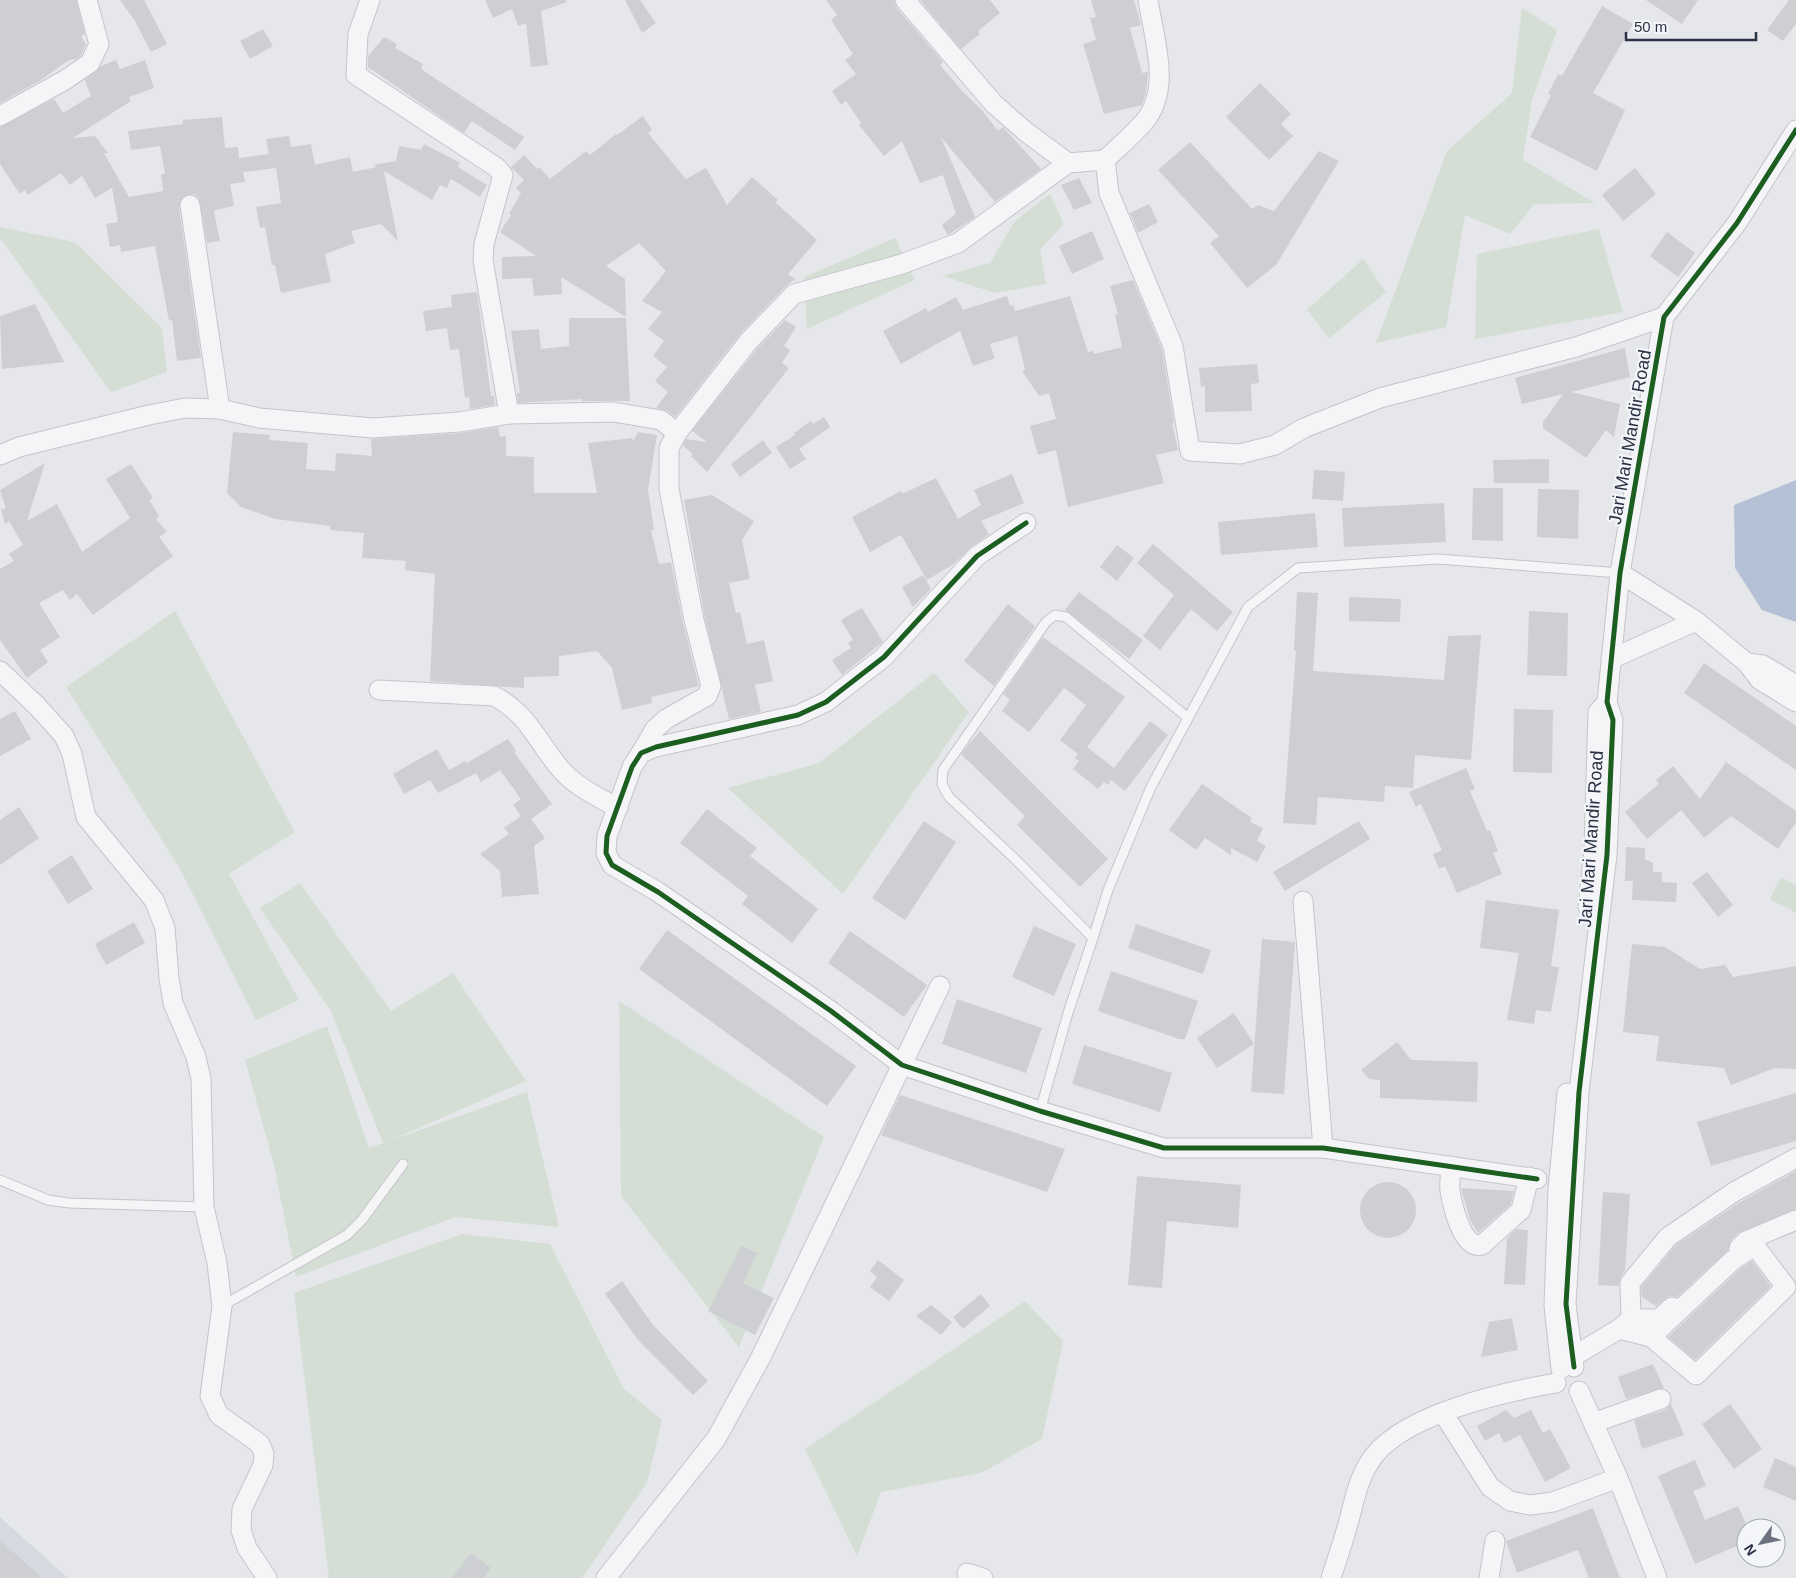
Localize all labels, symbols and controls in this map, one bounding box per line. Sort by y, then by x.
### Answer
scale bar [1626,10,1756,42]
text: 50 m [1634,18,1667,35]
street label: Jari Mari Mandir Road [1605,348,1655,526]
street label: Jari Mari Mandir Road [1575,750,1607,928]
north arrow [1736,1518,1786,1568]
text: N [1741,1541,1760,1559]

